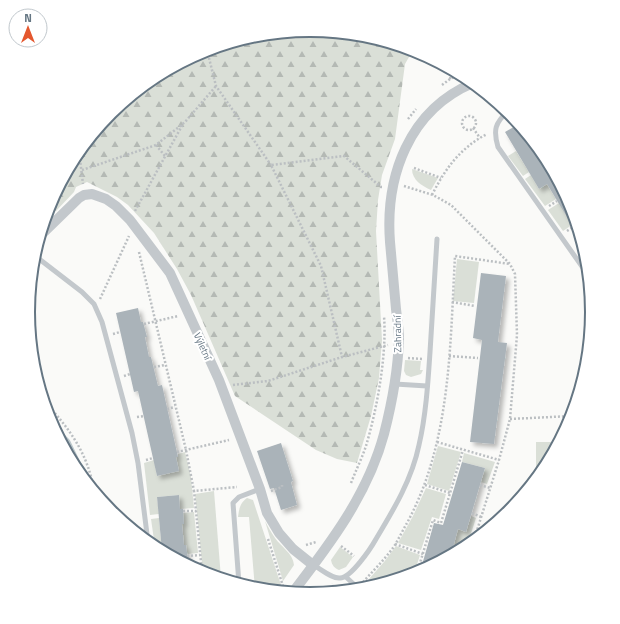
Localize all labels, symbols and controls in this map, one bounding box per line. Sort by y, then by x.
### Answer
north arrow [8,8,48,48]
text: N [24,10,32,26]
street label: Zahradní [390,315,405,353]
street label: Výletní [190,330,216,363]

